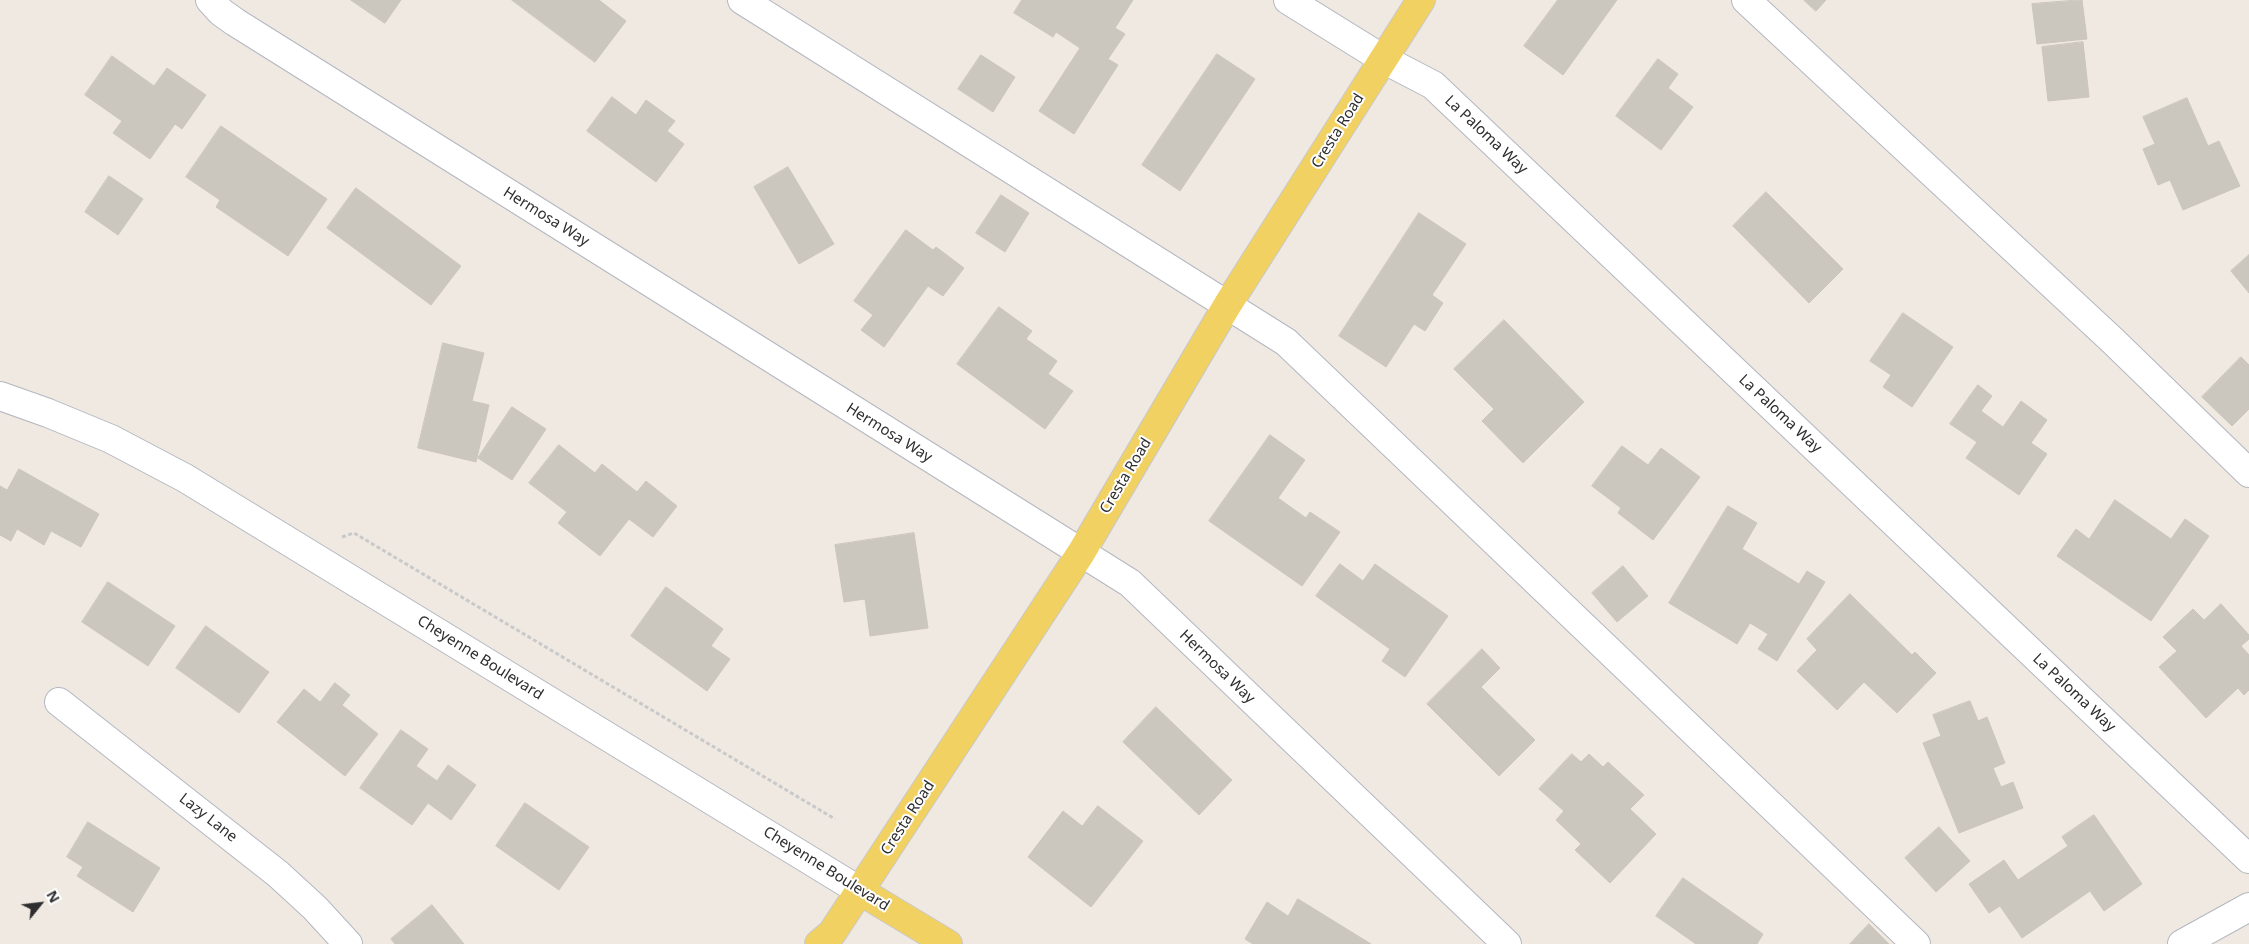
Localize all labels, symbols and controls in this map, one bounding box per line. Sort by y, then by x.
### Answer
street label: Cresta Road [1308,90,1368,172]
street label: La Paloma Way [1441,92,1531,178]
street label: Hermosa Way [500,183,592,251]
street label: La Paloma Way [1735,371,1825,457]
street label: Hermosa Way [843,399,935,467]
street label: Cresta Road [1096,435,1156,517]
street label: Cheyenne Boulevard [414,612,546,704]
street label: Hermosa Way [1175,626,1259,708]
street label: La Paloma Way [2029,650,2119,736]
street label: Cresta Road [877,778,939,858]
street label: Lazy Lane [175,790,241,846]
street label: Cheyenne Boulevard [760,823,892,915]
north arrow [15,879,65,929]
text: N [42,887,65,906]

